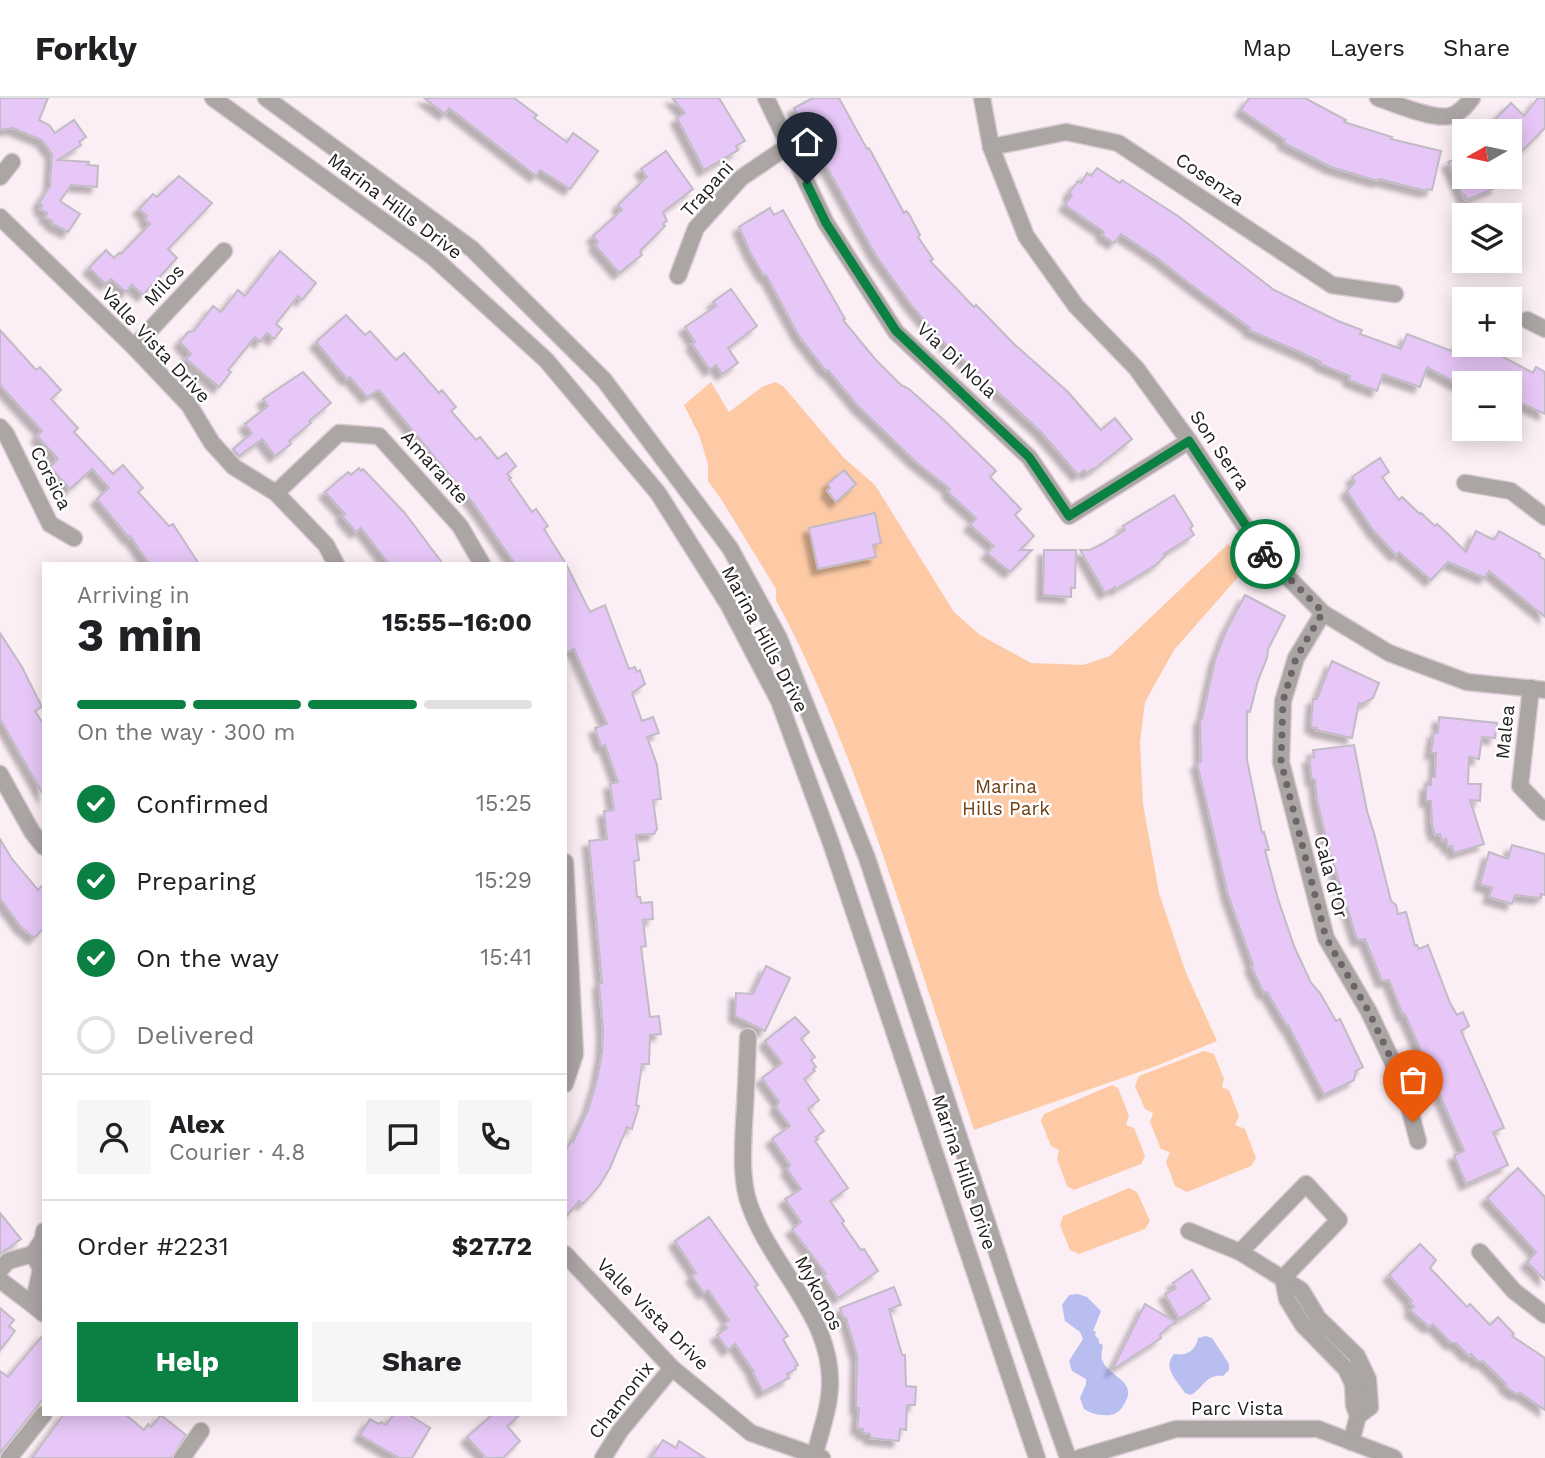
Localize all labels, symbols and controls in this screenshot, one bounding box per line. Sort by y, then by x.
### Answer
text: Forkly [35,29,137,68]
text: Map [1243,34,1291,62]
text: Layers [1329,34,1405,62]
text: Share [1443,34,1510,62]
pin [777,112,837,184]
north arrow [1452,119,1522,189]
map controls [1452,119,1522,441]
icon: home [788,123,826,161]
street label: Marina Hills Drive [323,148,467,264]
street label: Cosenza [1171,148,1249,210]
street label: Trapani [676,156,738,222]
button: layers [1452,203,1522,273]
street label: Milos [139,259,189,311]
street label: Valle Vista Drive [97,282,215,408]
button: + [1452,287,1522,357]
street label: Via Di Nola [912,317,1002,403]
button: − [1452,371,1522,441]
street label: Son Serra [1185,406,1255,494]
street label: Amarante [396,426,474,508]
street label: Corsica [25,442,77,514]
courier [1230,519,1300,589]
icon: bike [1246,535,1284,573]
street label: Marina Hills Drive [717,562,813,716]
text: Arriving in [77,582,190,609]
text: 15:55–16:00 [382,607,532,637]
text: 3 min [77,608,203,662]
street label: Malea [1491,704,1519,760]
text: On the way · 300 m [77,719,295,746]
park label: Marina Hills Park [962,775,1050,820]
icon: check [77,785,115,823]
text: Confirmed [136,789,269,819]
text: 15:25 [476,790,532,817]
street label: Cala d'Or [1309,833,1353,921]
icon: check [77,862,115,900]
text: Preparing [136,866,256,896]
text: 15:29 [475,867,532,894]
icon: check [77,939,115,977]
text: On the way [136,943,279,973]
text: 15:41 [480,944,532,971]
text: Delivered [136,1020,255,1050]
pin [1383,1050,1443,1122]
icon: bag [1394,1061,1432,1099]
street label: Marina Hills Drive [927,1091,1001,1253]
button: person [77,1100,151,1174]
button: chat [366,1100,440,1174]
button: phone [458,1100,532,1174]
text: Alex [169,1109,225,1139]
text: Courier · 4.8 [169,1139,305,1166]
text: Order #2231 [77,1231,229,1261]
text: $27.72 [452,1231,532,1261]
street label: Mykonos [790,1252,848,1334]
street label: Valle Vista Drive [592,1253,714,1375]
button: Help [77,1322,298,1402]
button: Share [312,1322,532,1402]
street label: Chamonix [584,1357,658,1443]
street label: Parc Vista [1191,1397,1283,1420]

